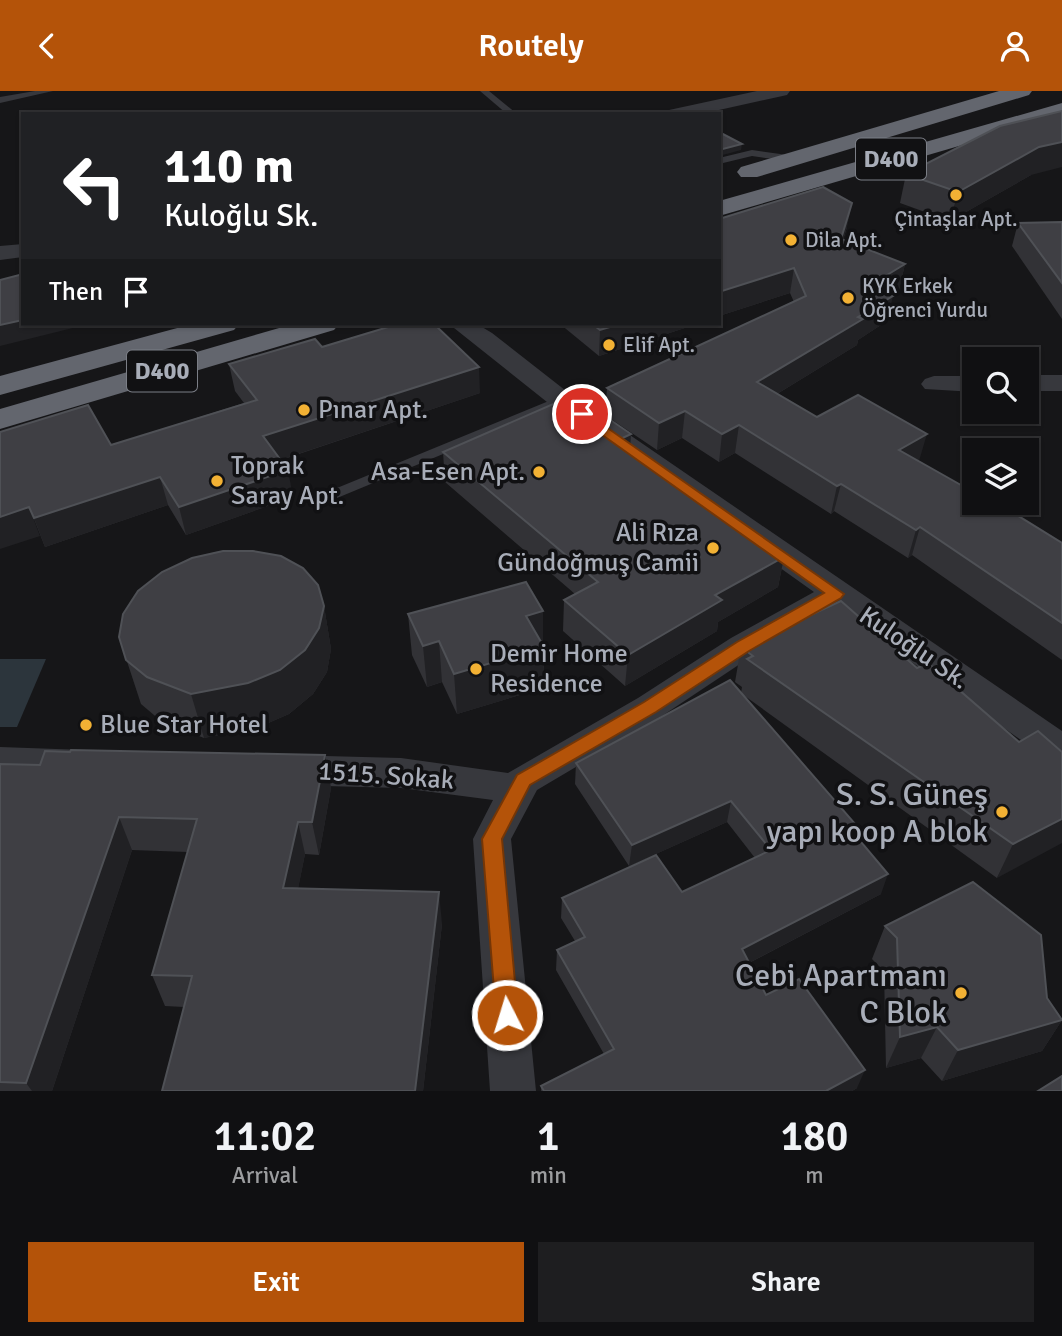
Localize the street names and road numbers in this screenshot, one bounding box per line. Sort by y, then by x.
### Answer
road number: D400 [856,138,926,179]
road number: D400 [127,351,197,391]
street label: Kuloğlu Sk. [853,600,975,696]
street label: 1515. Sokak [317,755,455,797]

